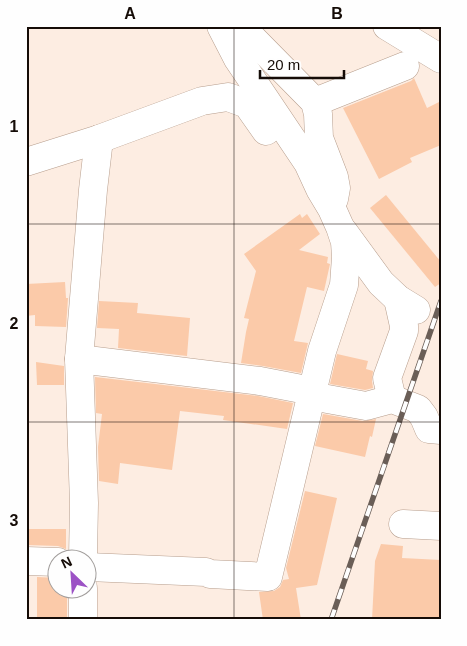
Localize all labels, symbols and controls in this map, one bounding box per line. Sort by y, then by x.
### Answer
text: A [124,5,136,22]
text: B [331,5,343,22]
scale bar [260,48,343,80]
text: 20 m [267,56,300,73]
text: 1 [10,118,19,135]
text: 2 [10,315,19,332]
text: 3 [10,512,19,529]
north arrow [48,548,98,598]
text: N [59,553,74,572]

